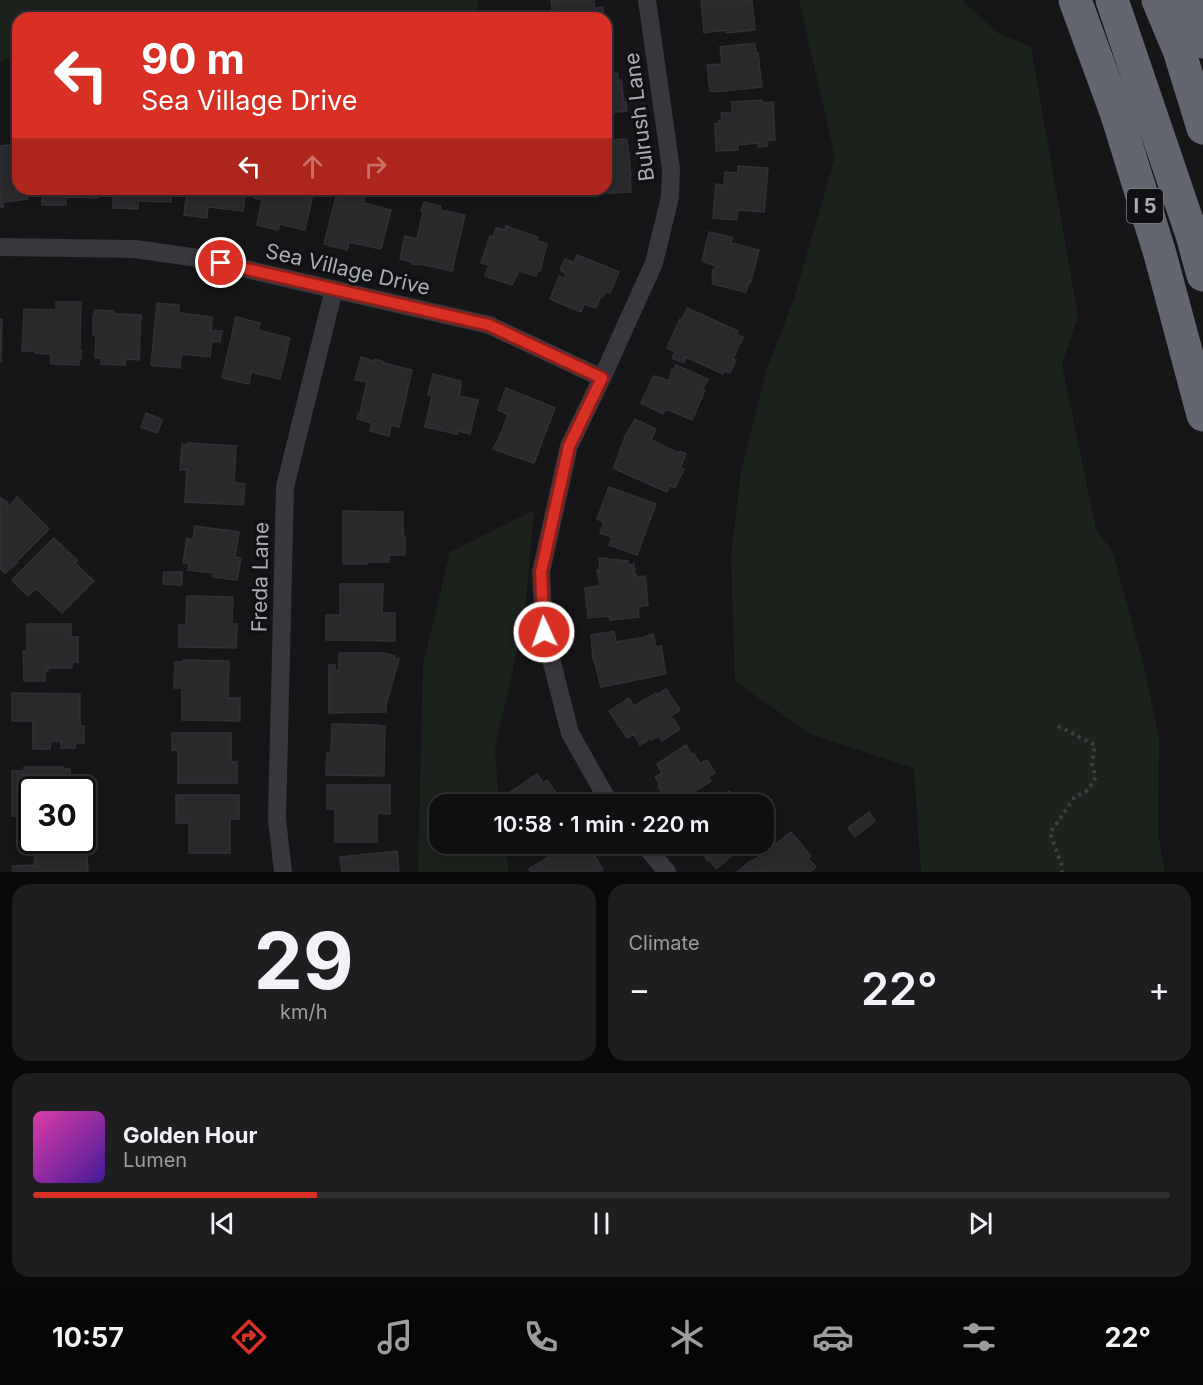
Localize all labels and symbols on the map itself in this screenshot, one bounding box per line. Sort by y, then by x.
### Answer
street label: Bulrush Lane [619,51,659,183]
road number: I 5 [1127,189,1163,223]
pin [195,237,246,288]
street label: Sea Village Drive [263,238,433,300]
street label: Freda Lane [247,522,273,632]
position arrow [512,600,576,664]
speed limit sign: 30 [18,776,96,854]

